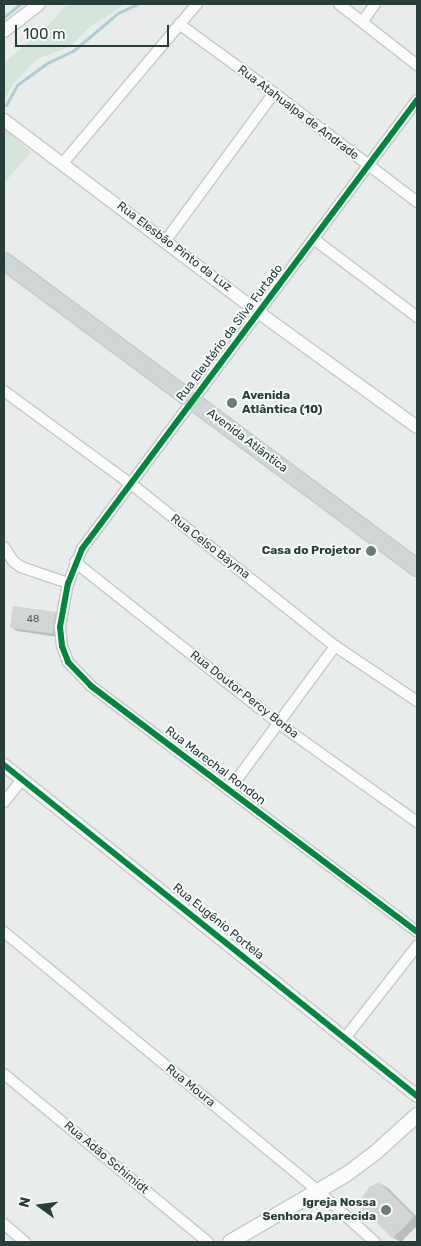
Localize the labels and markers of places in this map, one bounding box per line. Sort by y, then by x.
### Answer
place label: Avenida Atlântica (10) [242,389,322,417]
marker: Avenida Atlântica (10) [226,397,238,409]
place label: Casa do Projetor [262,544,361,558]
marker: Casa do Projetor [365,545,377,557]
place label: Igreja Nossa Senhora Aparecida [262,1196,376,1224]
marker: Igreja Nossa Senhora Aparecida [380,1204,392,1216]

